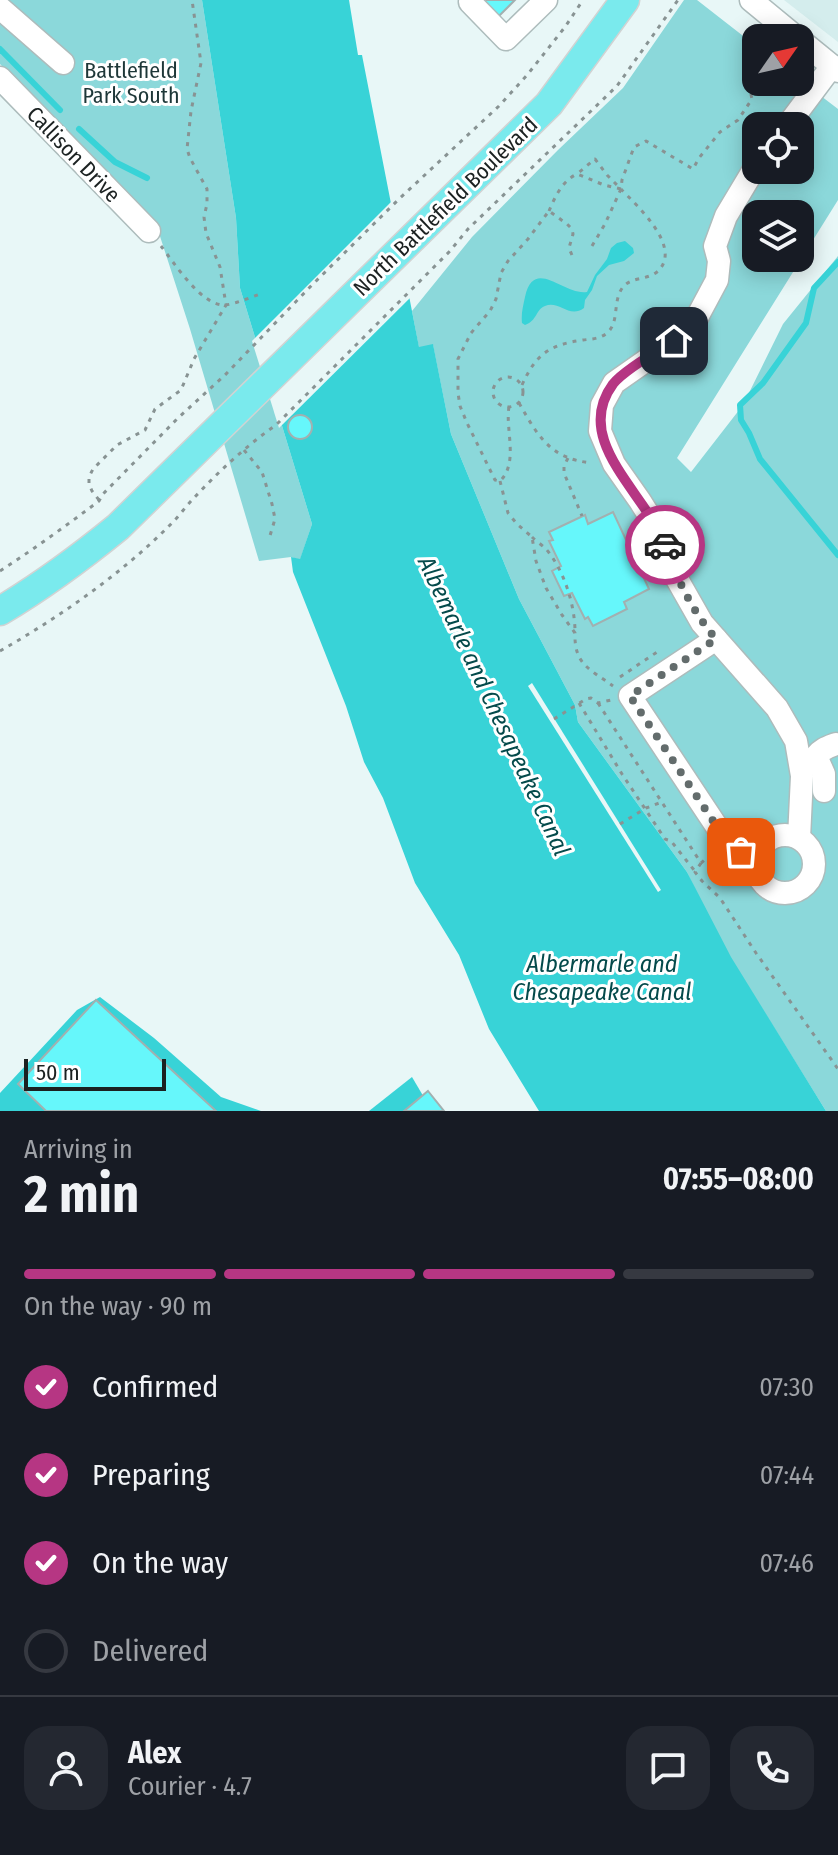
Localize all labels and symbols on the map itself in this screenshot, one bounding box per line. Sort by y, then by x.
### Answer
north arrow [742,24,814,96]
park label: Battlefield Park South [82,57,180,109]
street label: Callison Drive [21,101,126,208]
street label: North Battlefield Boulevard [348,111,543,301]
pin [640,307,708,375]
courier [625,505,705,585]
water label: Albemarle and Chesapeake Canal [412,551,576,860]
pin [707,818,775,886]
water label: Albermarle and Chesapeake Canal [513,950,691,1006]
scale bar [24,1055,166,1091]

